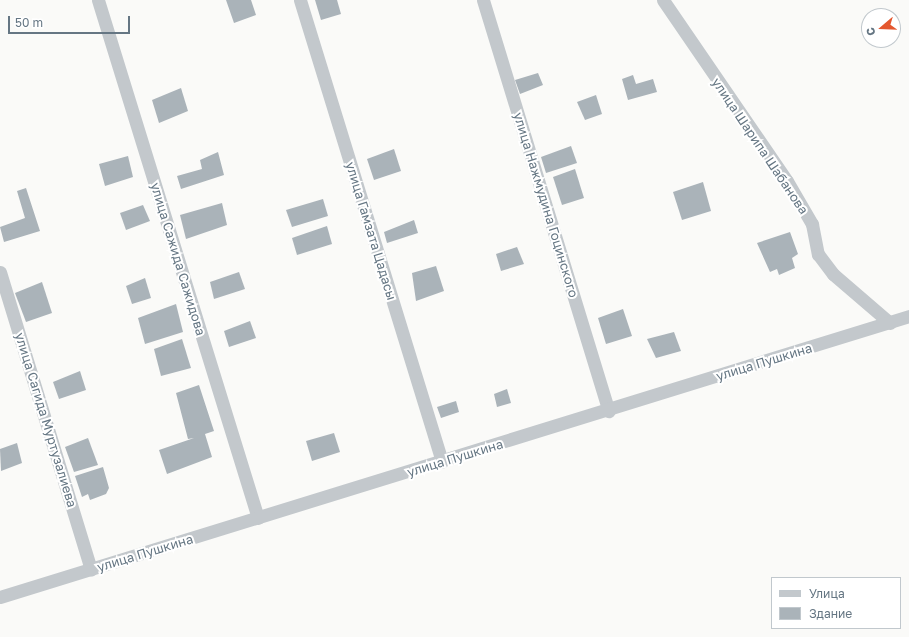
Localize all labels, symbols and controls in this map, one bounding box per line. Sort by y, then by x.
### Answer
scale bar [10,8,132,34]
north arrow [861,8,901,48]
text: 50 m [15,15,43,30]
text: С [863,26,878,38]
street label: улица Шарипа Шабанова [708,75,812,217]
street label: улица Нажмудина Гоцинского [510,111,582,299]
street label: улица Гамзата Цадасы [342,160,400,302]
street label: улица Сажида Сажидова [147,181,209,337]
street label: улица Сагида Муртузалиева [12,331,80,509]
street label: улица Пушкина [714,340,814,384]
street label: улица Пушкина [405,436,505,480]
street label: улица Пушкина [95,531,195,575]
legend [771,577,901,629]
text: Улица [809,586,845,601]
text: Здание [809,606,852,621]

